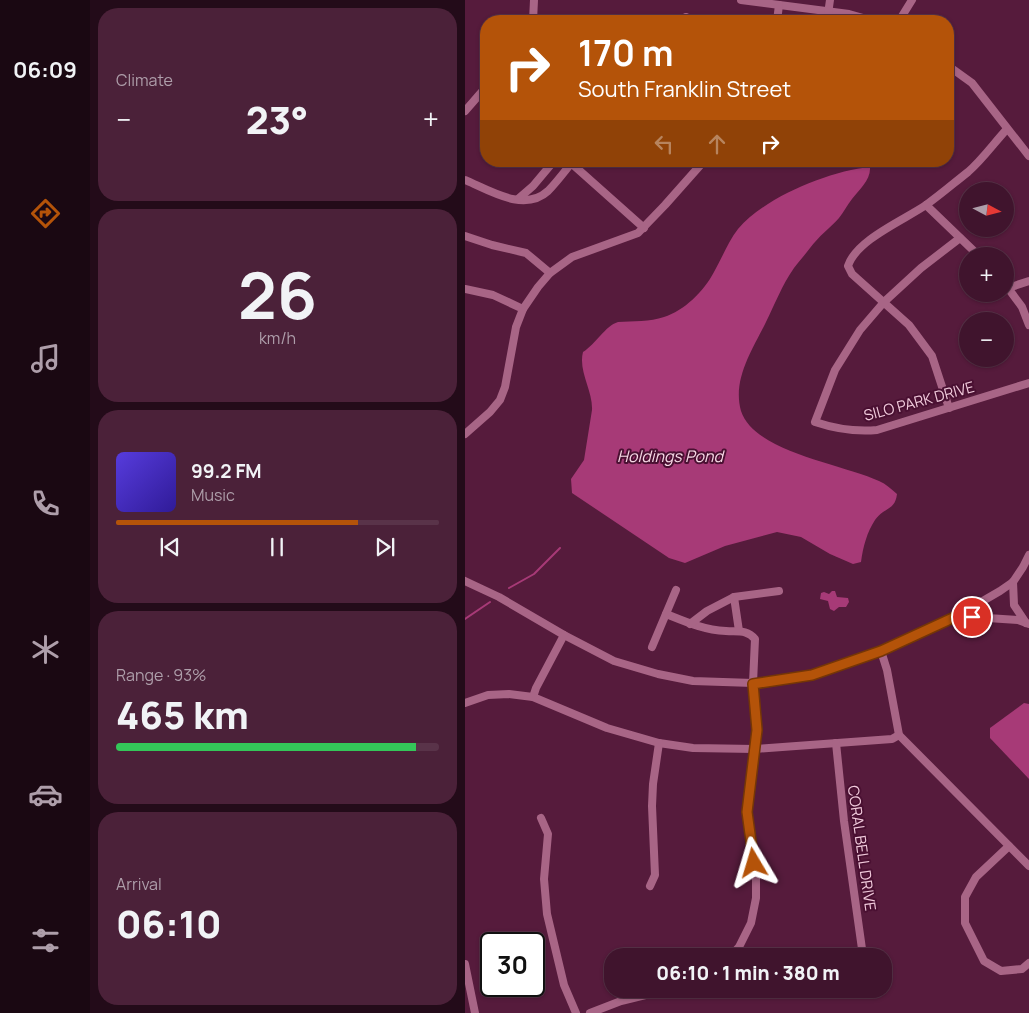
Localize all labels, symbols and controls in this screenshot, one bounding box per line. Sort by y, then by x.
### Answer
text: 170 m [578,29,674,77]
icon: right [495,35,560,100]
text: 06:09 [13,55,77,85]
text: Climate [116,69,173,91]
text: South Franklin Street [578,74,791,104]
text: 23° [246,93,308,145]
text: − [116,100,131,138]
text: + [423,100,439,138]
icon: left [650,130,678,158]
icon: ahead [703,130,731,158]
icon: right [756,130,784,158]
north arrow [959,182,1014,238]
map controls [959,182,1014,367]
icon: directions [28,196,63,231]
button: + [959,247,1014,302]
text: 26 [238,250,317,339]
button: − [959,312,1014,367]
text: km/h [259,327,296,349]
icon: music [28,341,63,376]
street label: SILO PARK DRIVE [861,376,977,426]
water label: Holdings Pond [617,445,725,467]
text: 99.2 FM [191,458,262,484]
text: Music [191,484,235,506]
icon: phone [28,486,63,521]
icon: previous [156,533,184,561]
icon: pause [263,533,291,561]
icon: next [371,533,399,561]
pin [951,596,993,638]
icon: arrive [958,603,986,631]
icon: climate [28,632,63,667]
text: Range · 93% [116,664,207,686]
text: 465 km [116,688,249,740]
icon: car [28,777,63,812]
street label: CORAL BELL DRIVE [843,784,881,912]
position arrow [727,836,779,888]
text: Arrival [116,873,162,895]
text: 06:10 [116,897,222,949]
icon: filters [28,923,63,958]
speed limit sign: 30 [480,932,545,997]
text: 06:10 · 1 min · 380 m [656,960,840,986]

